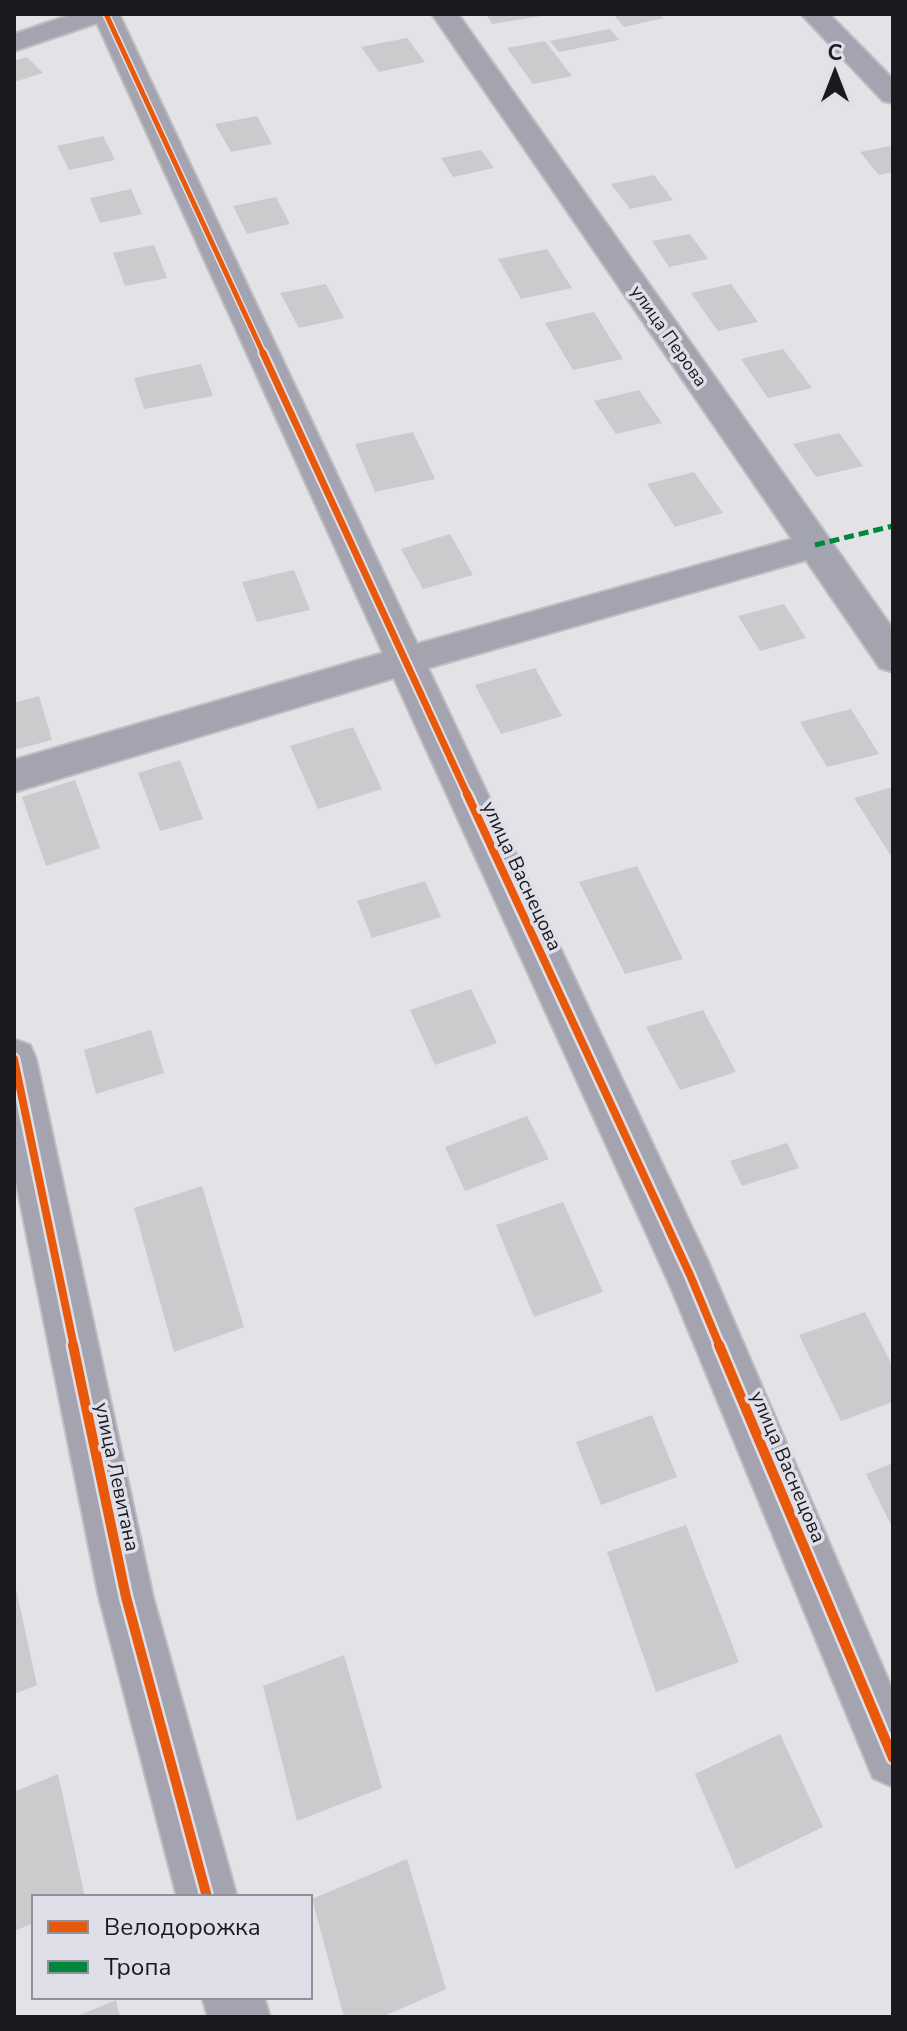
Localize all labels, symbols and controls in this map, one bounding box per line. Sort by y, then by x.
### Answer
north arrow [795,32,875,112]
text: С [828,38,843,68]
street label: улица Перова [625,281,713,391]
street label: улица Васнецова [475,797,569,955]
street label: улица Васнецова [744,1387,832,1547]
street label: улица Левитана [88,1400,146,1554]
legend [32,1895,312,1999]
text: Велодорожка [104,1911,261,1943]
text: Тропа [104,1951,171,1983]

